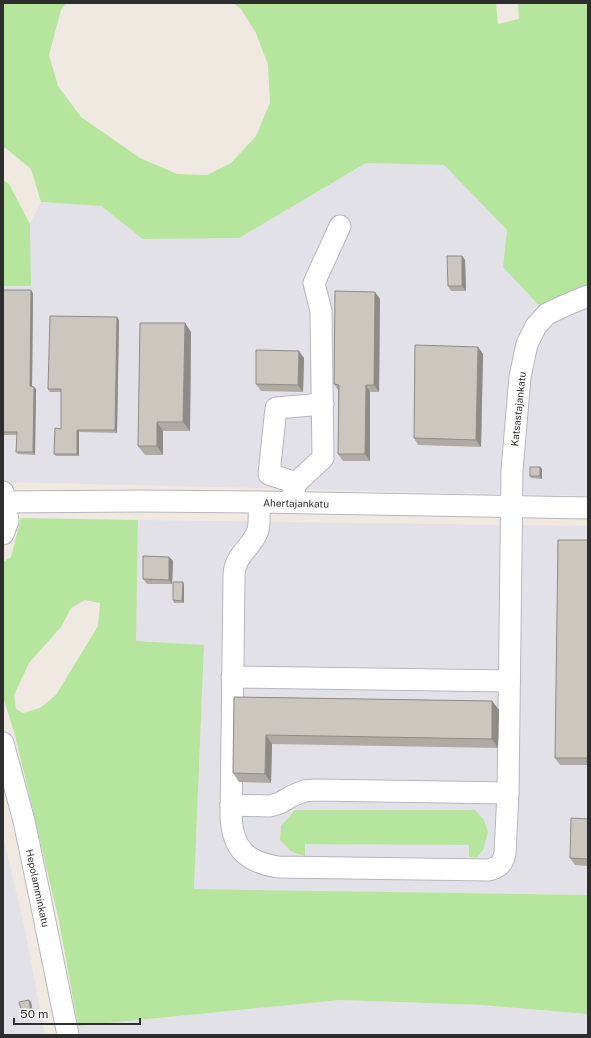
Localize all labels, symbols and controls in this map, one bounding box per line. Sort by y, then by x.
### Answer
street label: Katsastajankatu [508,371,528,447]
street label: Ahertajankatu [263,496,329,510]
street label: Hepolamminkatu [24,848,52,928]
scale bar [14,1000,140,1026]
text: 50 m [20,1007,48,1021]

